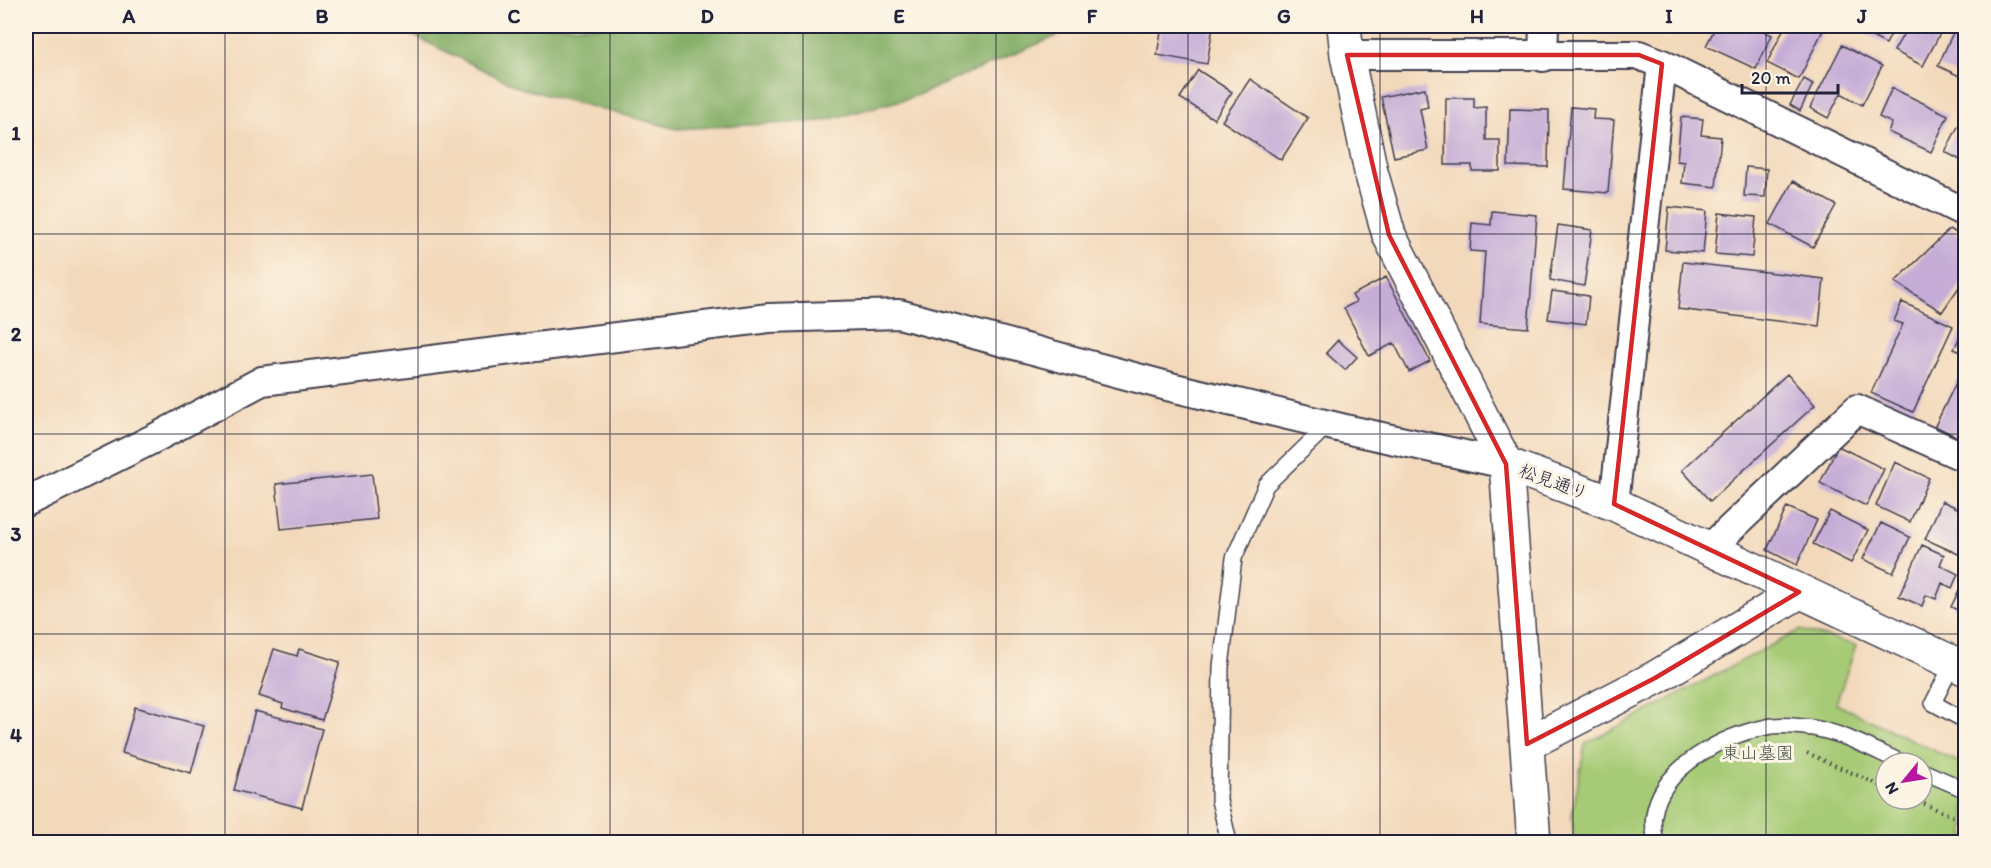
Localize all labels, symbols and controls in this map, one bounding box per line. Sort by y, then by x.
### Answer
text: A [122,4,136,28]
text: B [316,4,329,28]
text: C [508,4,521,28]
text: D [700,4,714,28]
text: E [893,4,905,28]
text: F [1087,4,1098,28]
text: G [1277,4,1291,28]
text: H [1470,4,1484,28]
text: I [1665,4,1673,28]
text: J [1856,4,1867,28]
scale bar [1742,57,1838,95]
text: 20 m [1751,67,1791,89]
text: 1 [11,121,21,145]
text: 2 [11,322,22,346]
street label: 松見通り [1516,459,1592,505]
text: 3 [11,522,22,546]
text: 4 [10,723,22,747]
park label: 東山墓園 [1722,742,1794,764]
north arrow [1874,751,1934,811]
text: N [1881,779,1902,798]

